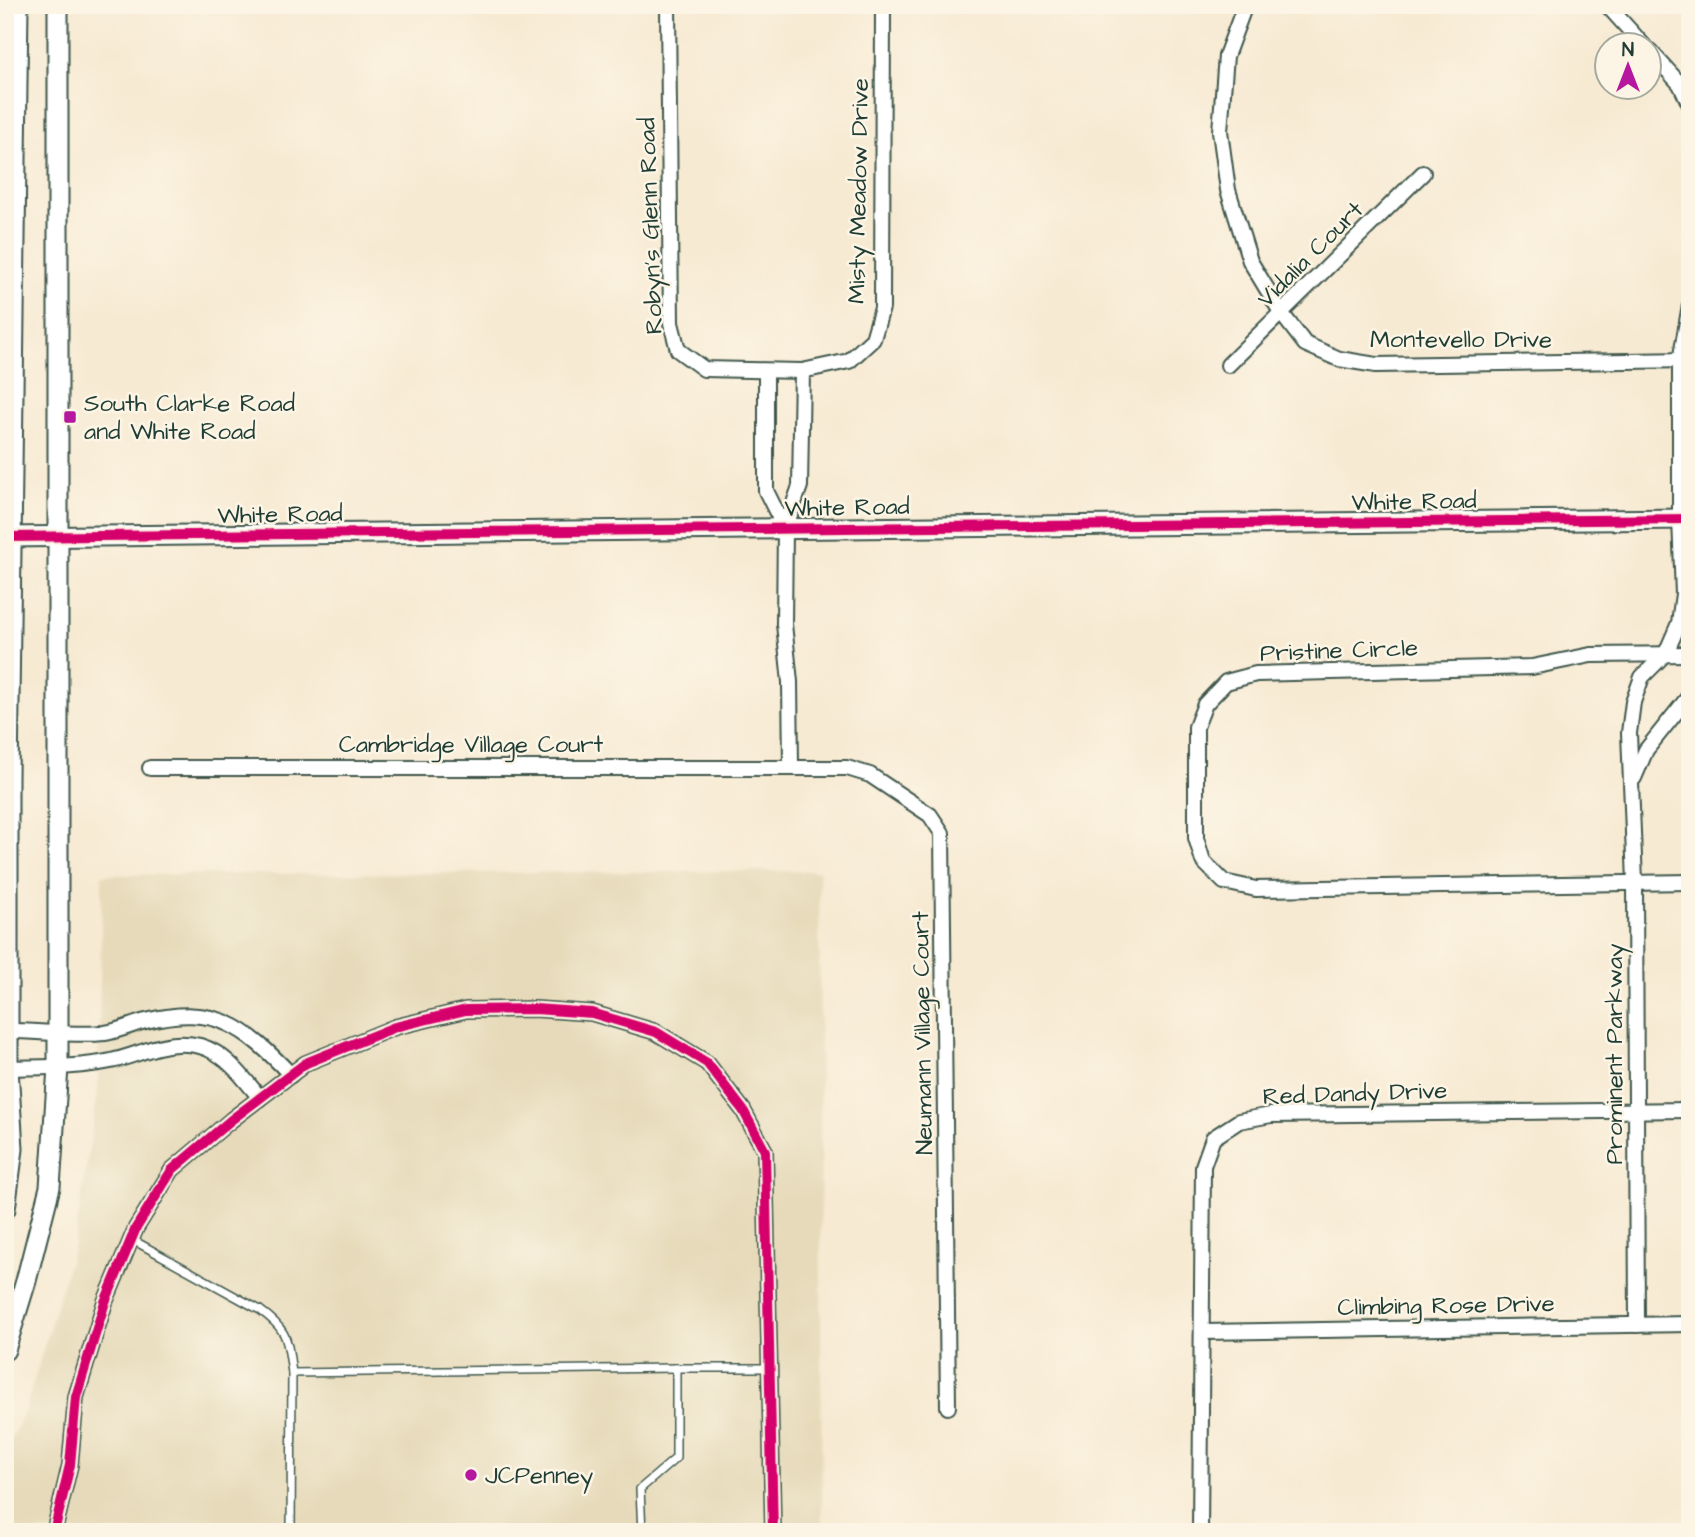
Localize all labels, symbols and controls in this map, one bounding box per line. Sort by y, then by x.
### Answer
north arrow [1594,32,1664,102]
text: N [1622,37,1634,64]
street label: Misty Meadow Drive [840,78,879,304]
street label: Robyn's Glenn Road [630,117,673,335]
street label: Vidalia Court [1250,194,1372,316]
street label: Montevello Drive [1370,323,1552,357]
place label: South Clarke Road and White Road [84,387,295,449]
marker: South Clarke Road and White Road [62,409,78,425]
street label: White Road [1351,484,1477,520]
street label: White Road [784,490,910,526]
street label: White Road [217,497,343,533]
street label: Pristine Circle [1260,631,1419,671]
street label: Cambridge Village Court [339,728,604,763]
street label: Neumann Village Court [904,911,943,1155]
street label: Prominent Parkway [1598,944,1633,1164]
street label: Red Dandy Drive [1262,1074,1448,1115]
street label: Climbing Rose Drive [1337,1287,1555,1326]
place label: JCPenney [485,1459,593,1494]
marker: JCPenney [463,1467,479,1483]

